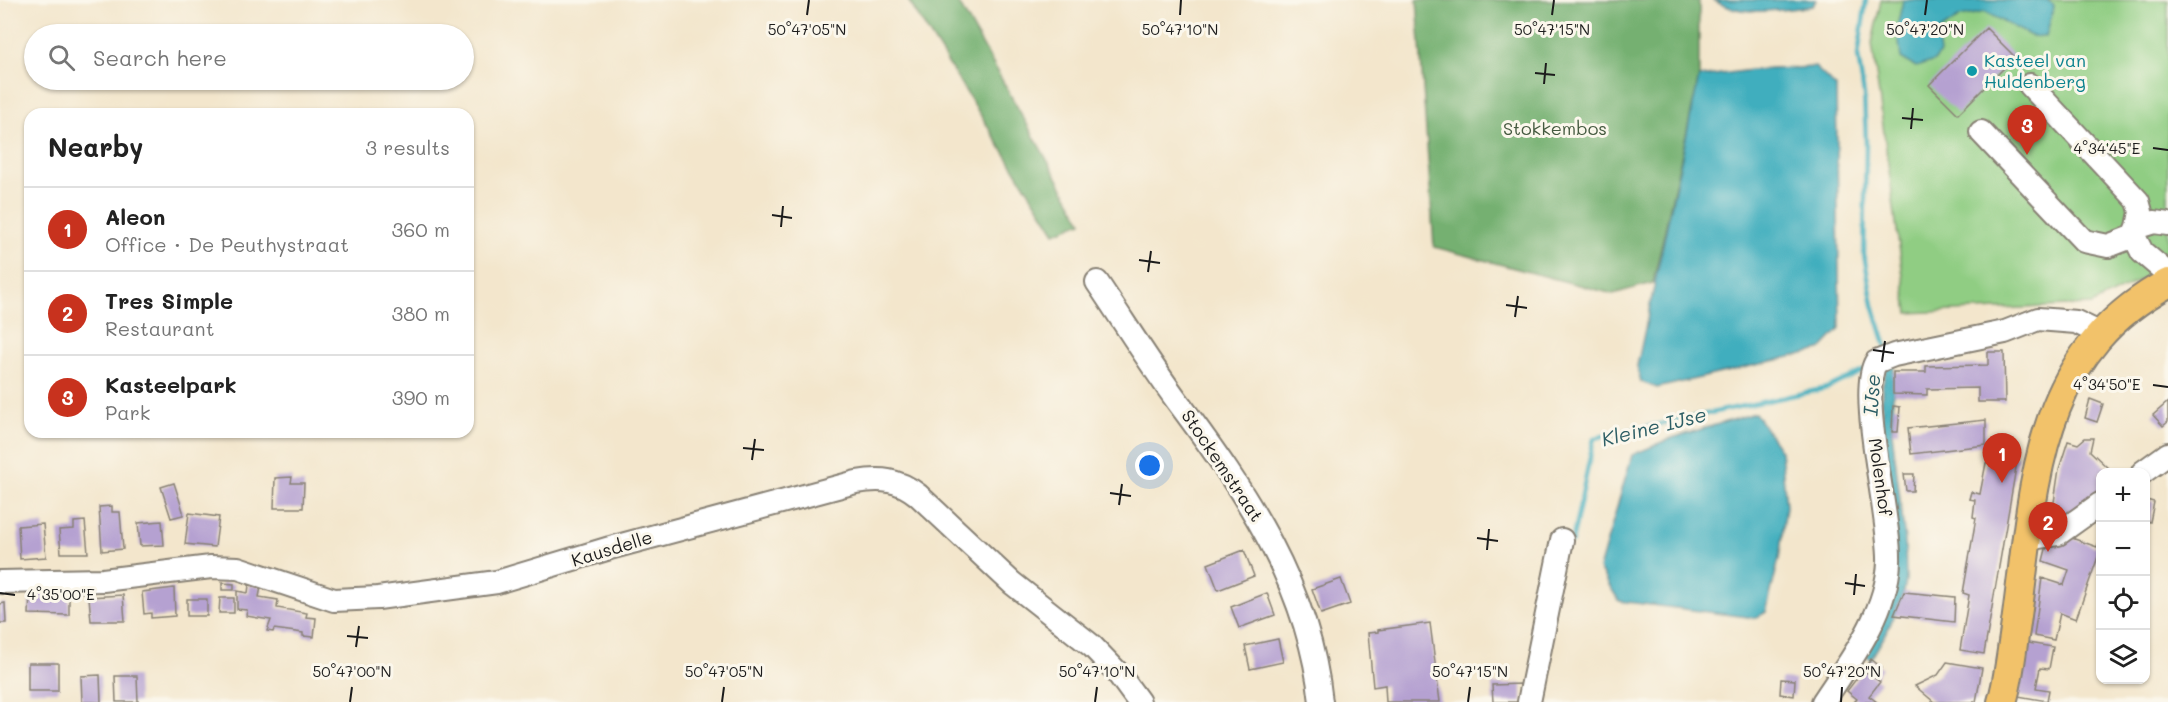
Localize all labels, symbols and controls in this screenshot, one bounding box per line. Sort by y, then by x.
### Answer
text: 50°47'05"N [768,19,846,39]
text: 50°47'10"N [1142,19,1218,39]
text: 50°47'15"N [1514,19,1590,39]
text: 50°47'20"N [1886,19,1964,39]
search box [24,24,474,90]
icon: search [45,41,78,74]
text: Search here [93,43,227,72]
place label: Kasteel van Huldenberg [1984,48,2086,93]
marker: Kasteel van Huldenberg [1965,64,1979,78]
pin: 3 [2008,106,2046,155]
park label: Stokkembos [1503,116,1607,140]
text: Nearby [48,130,143,164]
text: 3 results [365,134,450,160]
text: 4°34'45"E [2074,138,2141,158]
text: Aleon [105,202,165,231]
text: 1 [63,216,72,242]
text: 360 m [392,216,450,242]
text: Office · De Peuthystraat [105,231,349,257]
text: Tres Simple [105,286,233,315]
text: 2 [62,300,73,326]
text: 380 m [392,300,450,326]
text: Restaurant [105,315,215,341]
text: Kasteelpark [105,370,237,399]
water label: IJse [1857,373,1885,417]
text: 4°34'50"E [2073,374,2141,394]
text: 3 [62,384,74,410]
text: 390 m [392,384,450,410]
text: Park [105,399,150,425]
water label: Kleine IJse [1599,400,1709,452]
street label: Stockemstraat [1176,405,1269,526]
pin: 1 [1982,434,2022,483]
street label: Molenhof [1864,436,1898,518]
your location [1135,451,1164,480]
map controls [2096,468,2150,684]
button: + [2096,468,2150,522]
pin: 2 [2028,502,2068,552]
button: − [2096,522,2150,576]
street label: Kausdelle [568,524,655,572]
button: locate [2096,576,2150,630]
text: 4°35'00"E [27,584,95,604]
button: layers [2096,630,2150,684]
text: 50°47'00"N [312,661,392,681]
text: 50°47'05"N [685,661,763,681]
text: 50°47'10"N [1059,661,1135,681]
text: 50°47'15"N [1432,661,1508,681]
text: 50°47'20"N [1803,661,1881,681]

